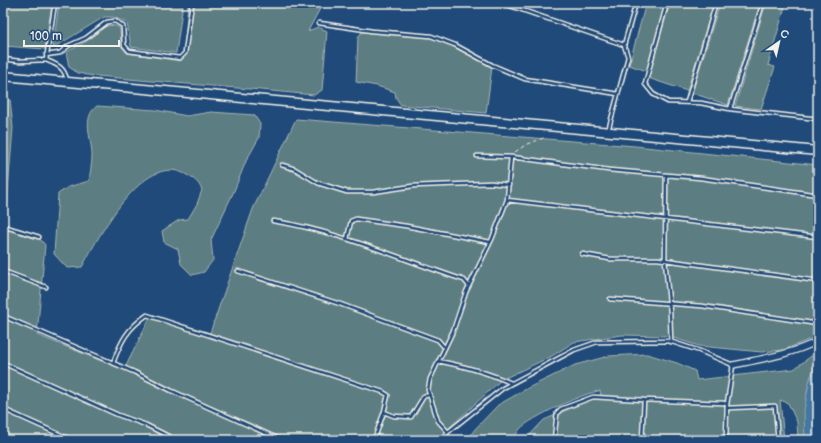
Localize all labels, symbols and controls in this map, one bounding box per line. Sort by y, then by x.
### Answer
scale bar [24,22,119,48]
north arrow [759,22,799,62]
text: С [778,27,791,42]
text: 100 m [30,29,62,44]

